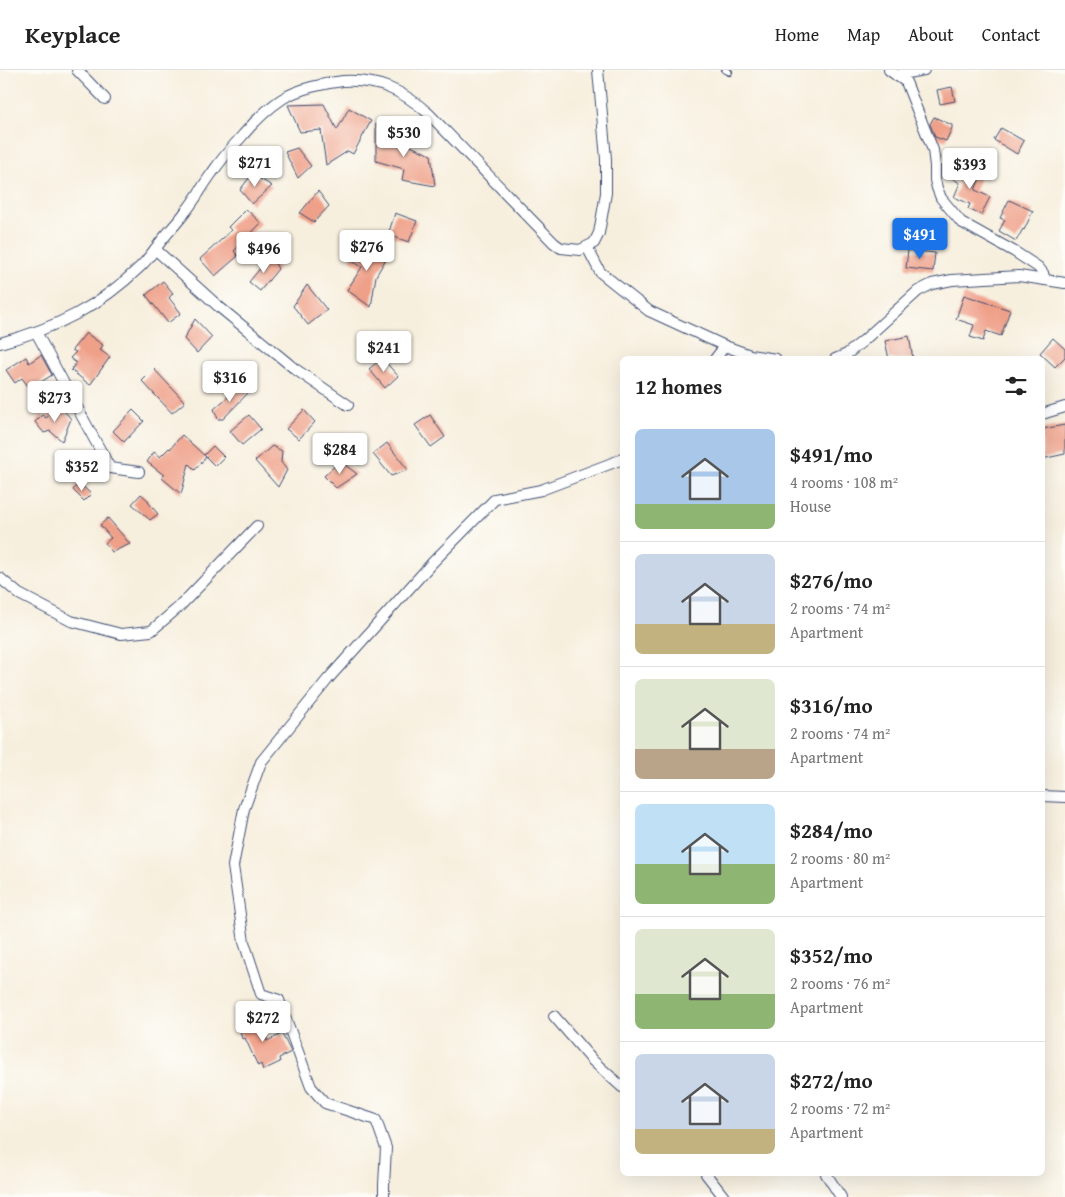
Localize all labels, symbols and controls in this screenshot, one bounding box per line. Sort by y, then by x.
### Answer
text: Keyplace [25,17,121,52]
text: Home [775,21,819,48]
text: Map [847,21,880,48]
text: About [908,21,954,48]
text: Contact [982,21,1040,48]
pin: $530 [374,116,434,158]
text: $530 [387,120,421,144]
pin: $271 [225,146,285,188]
pin: $393 [940,148,1000,190]
text: $271 [238,150,272,174]
text: $393 [953,152,987,176]
pin: $491 [890,218,950,260]
text: $491 [903,222,937,246]
pin: $276 [337,230,397,272]
pin: $496 [234,232,294,274]
text: $276 [350,234,384,258]
text: $496 [247,236,281,260]
pin: $241 [354,330,414,373]
text: $241 [367,335,401,359]
pin: $316 [200,360,260,403]
text: $316 [213,365,247,389]
text: 12 homes [635,371,722,402]
icon: filters [1002,372,1030,400]
pin: $273 [25,380,85,423]
text: $273 [38,385,72,409]
pin: $284 [310,432,370,475]
text: $284 [323,437,357,461]
text: $491/mo [790,439,873,470]
icon: home [675,449,735,509]
pin: $352 [52,450,112,492]
text: $352 [65,454,99,478]
text: 4 rooms · 108 m² [790,470,898,494]
text: House [790,494,831,518]
text: $276/mo [790,565,873,596]
icon: home [675,574,735,634]
text: 2 rooms · 74 m² [790,596,890,620]
text: Apartment [790,620,863,644]
text: $316/mo [790,690,873,721]
icon: home [675,699,735,759]
text: 2 rooms · 74 m² [790,721,890,745]
text: Apartment [790,745,863,769]
text: $284/mo [790,815,873,846]
icon: home [675,824,735,884]
text: 2 rooms · 80 m² [790,846,890,870]
text: Apartment [790,870,863,894]
text: $352/mo [790,940,873,971]
icon: home [675,949,735,1009]
text: 2 rooms · 76 m² [790,971,890,995]
text: Apartment [790,995,863,1019]
pin: $272 [233,1000,293,1043]
text: $272 [246,1005,280,1029]
text: $272/mo [790,1065,873,1096]
icon: home [675,1074,735,1134]
text: 2 rooms · 72 m² [790,1096,890,1120]
text: Apartment [790,1120,863,1144]

